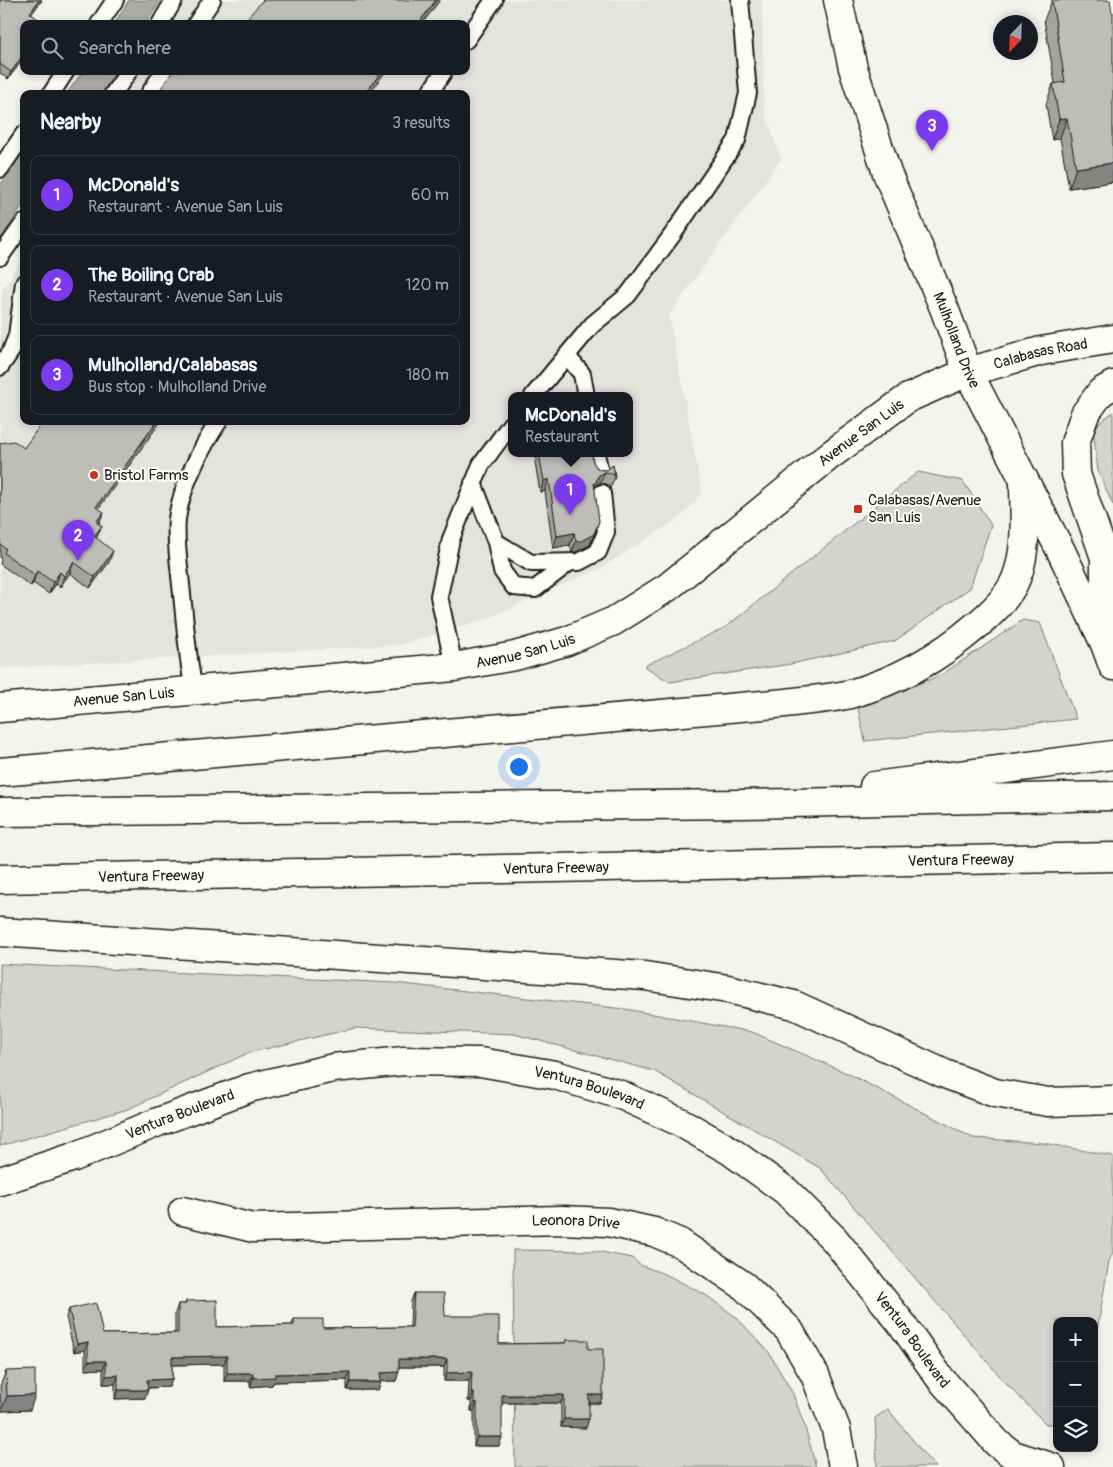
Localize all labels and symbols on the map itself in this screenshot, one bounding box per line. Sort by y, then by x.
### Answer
north arrow [993,15,1038,60]
pin: 3 [916,110,948,151]
street label: Mulholland Drive [929,289,985,392]
street label: Calabasas Road [991,334,1089,374]
street label: Avenue San Luis [814,395,908,471]
place label: Bristol Farms [104,466,189,485]
marker: Bristol Farms [88,469,100,481]
pin: 1 [554,474,586,515]
place label: Calabasas/Avenue San Luis [868,491,982,527]
marker: Calabasas/Avenue San Luis [852,503,864,515]
pin: 2 [62,520,94,561]
street label: Avenue San Luis [474,629,578,672]
street label: Avenue San Luis [72,683,175,711]
your location [506,754,532,780]
street label: Ventura Freeway [908,849,1015,871]
street label: Ventura Freeway [503,857,610,879]
street label: Ventura Freeway [98,865,205,887]
street label: Ventura Boulevard [532,1062,647,1114]
street label: Ventura Boulevard [123,1085,237,1144]
street label: Leonora Drive [531,1210,622,1234]
street label: Ventura Boulevard [871,1288,954,1392]

